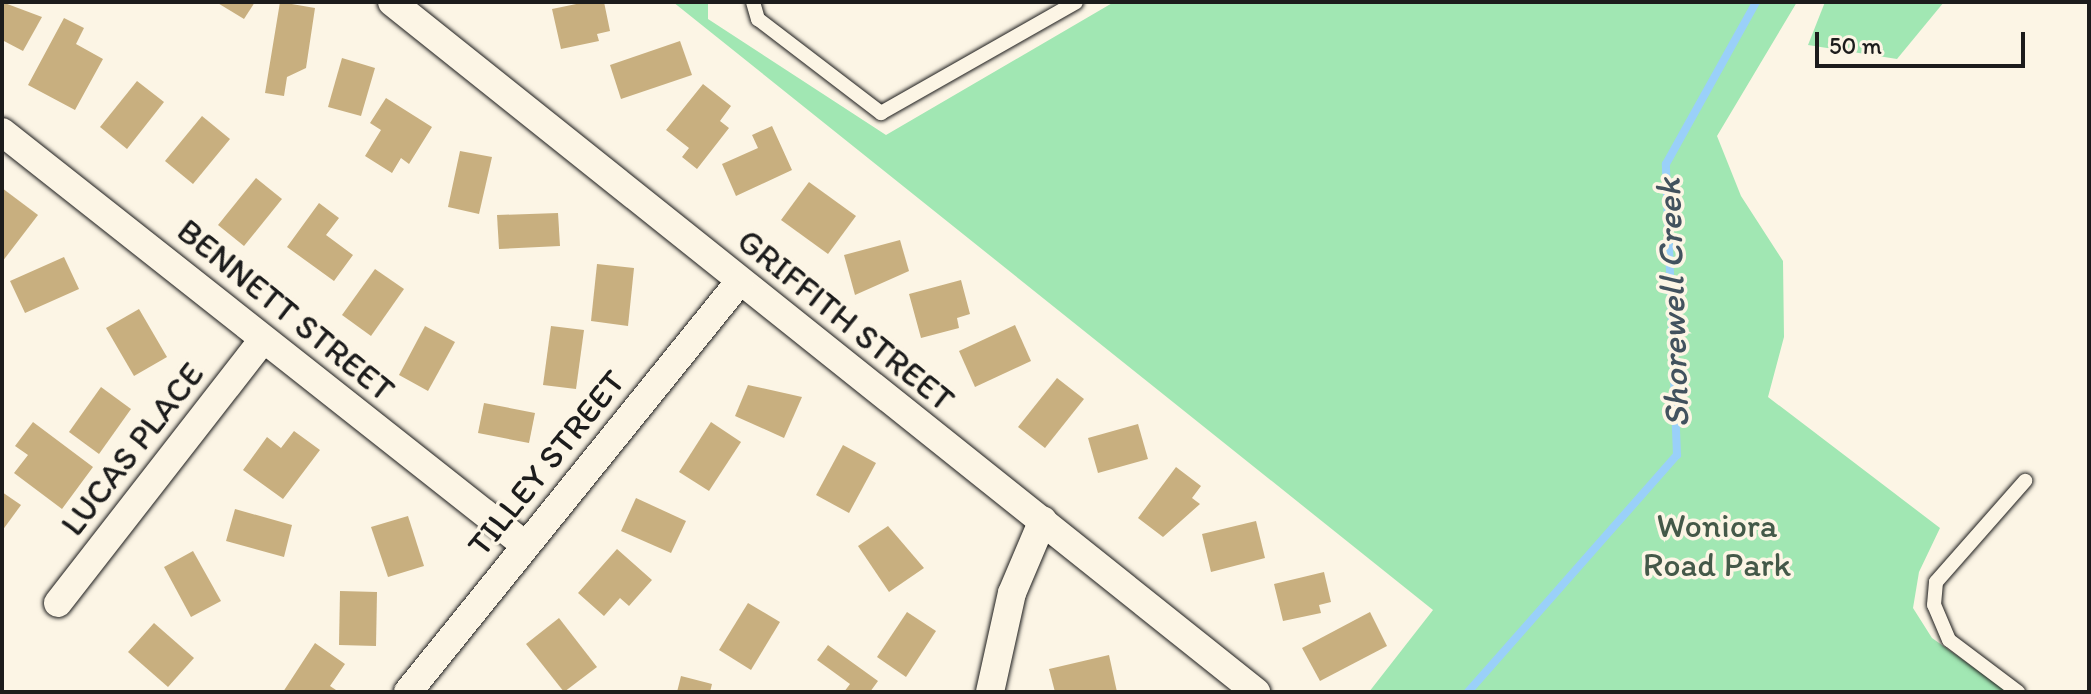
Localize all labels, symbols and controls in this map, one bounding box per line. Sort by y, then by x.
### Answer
scale bar [1819,16,2029,66]
text: 50 m [1829,31,1882,60]
water label: Shorewell Creek [1646,178,1698,428]
street label: BENNETT STREET [169,210,403,410]
street label: GRIFFITH STREET [729,220,963,420]
street label: LUCAS PLACE [52,354,212,544]
street label: TILLEY STREET [458,362,634,564]
park label: Woniora Road Park [1643,505,1791,584]

